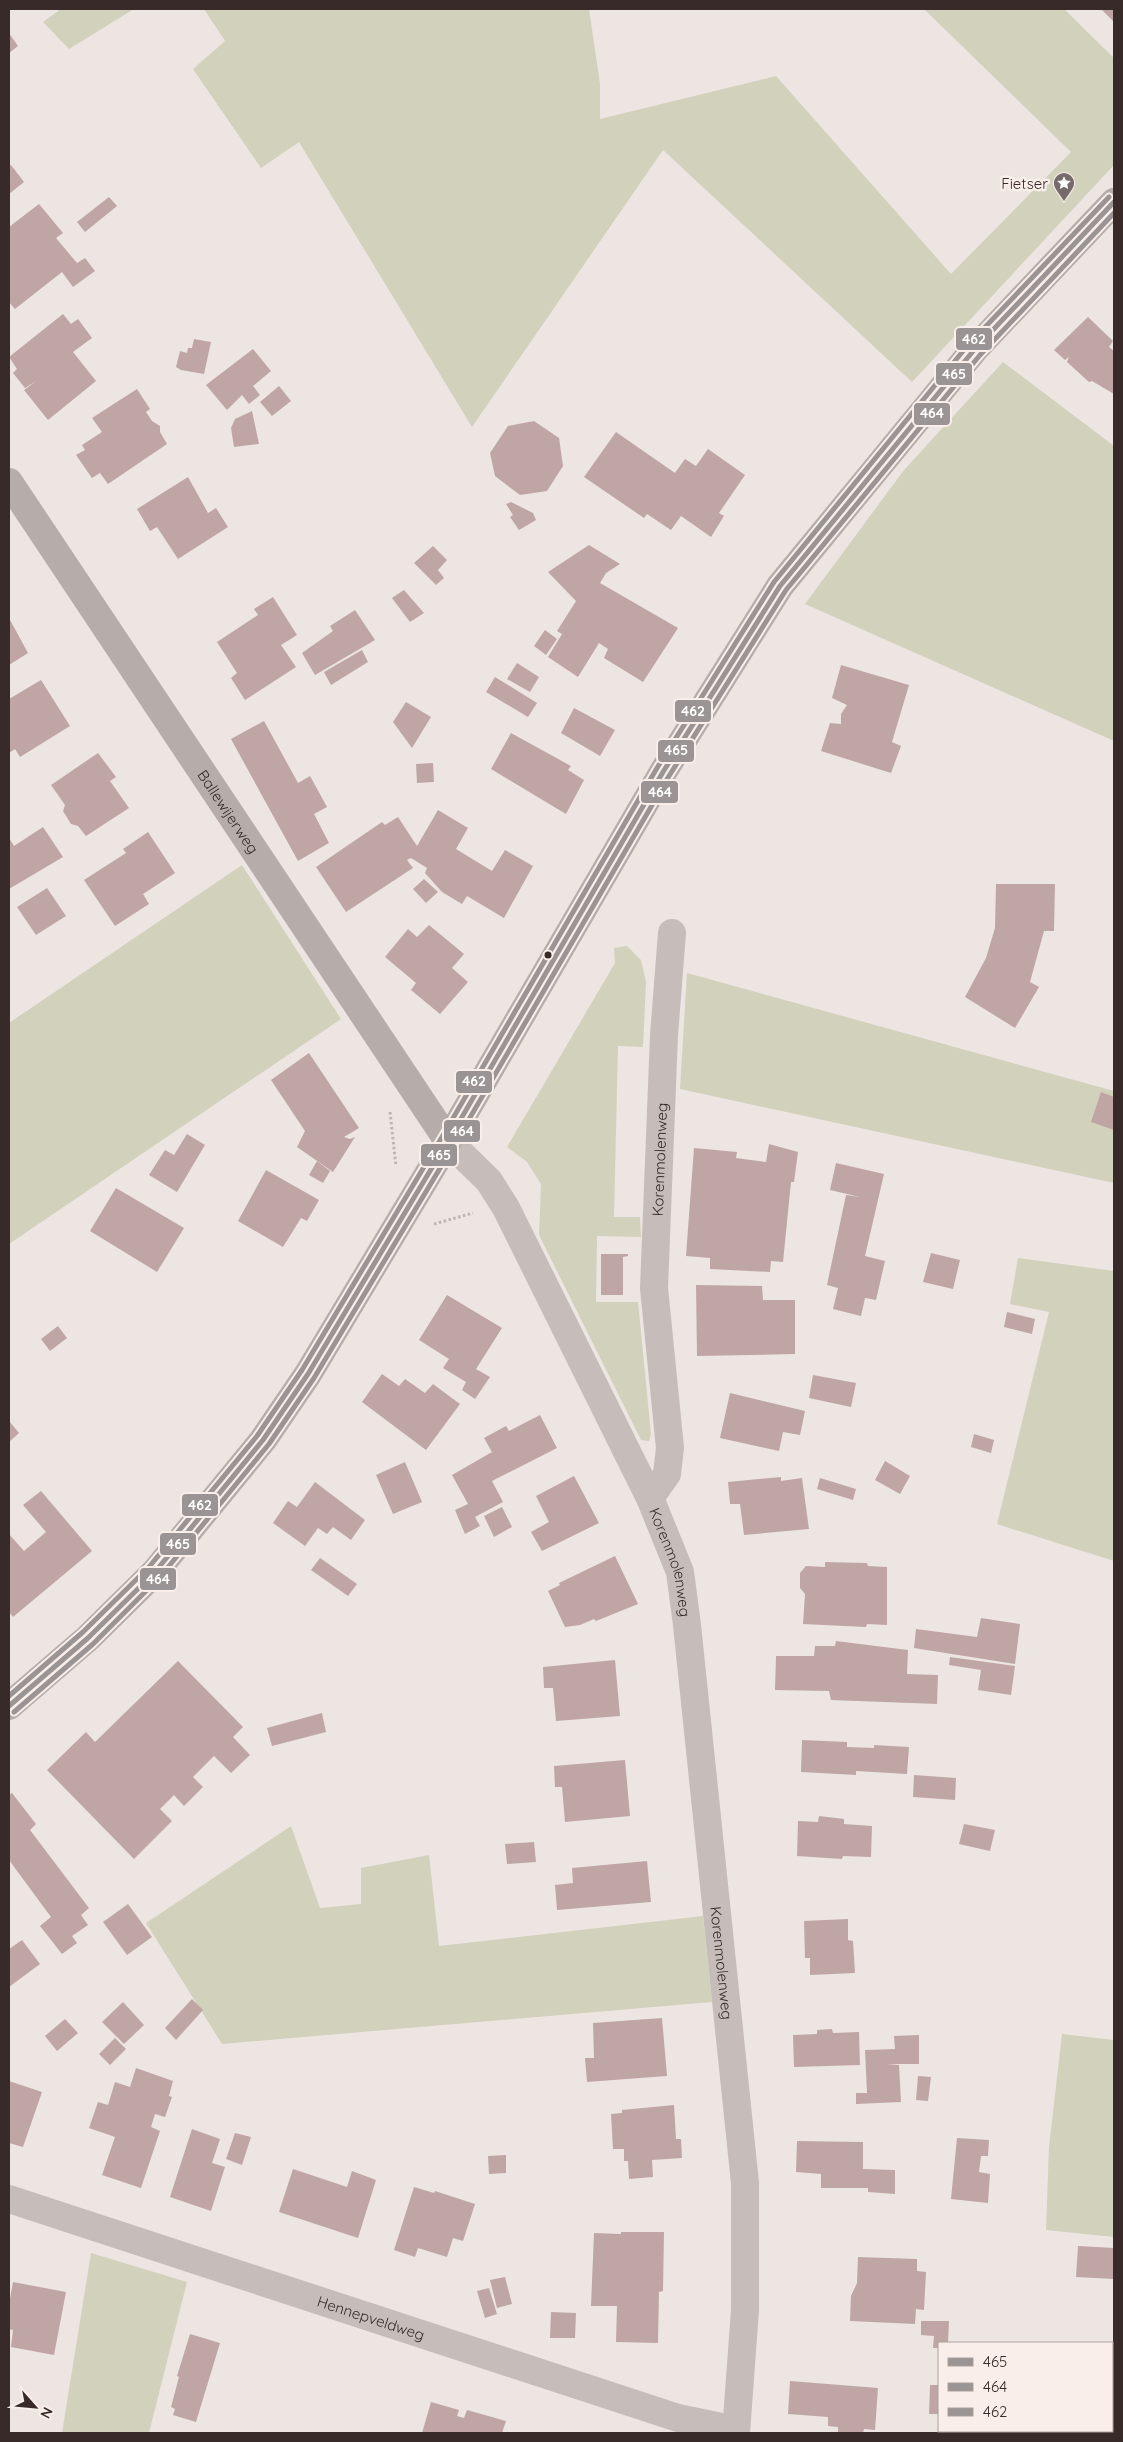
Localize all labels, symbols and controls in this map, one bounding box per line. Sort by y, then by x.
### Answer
place icon: Fietser [1052,171,1076,202]
place label: Fietser [1001,174,1048,193]
line badge: 462 [955,327,993,351]
text: 462 [962,330,986,348]
line badge: 465 [935,362,973,386]
text: 465 [942,365,966,383]
line badge: 464 [913,402,951,426]
text: 464 [920,404,944,422]
line badge: 462 [674,699,712,723]
text: 462 [681,702,705,720]
line badge: 465 [657,739,695,763]
text: 465 [664,741,688,759]
street label: Ballewijerweg [194,766,263,857]
line badge: 464 [640,780,679,804]
text: 464 [648,783,672,801]
unlabelled marker [543,950,553,960]
line badge: 462 [455,1070,493,1094]
text: 462 [462,1072,486,1090]
street label: Korenmolenweg [647,1102,671,1217]
line badge: 464 [443,1119,481,1143]
text: 464 [450,1122,474,1140]
line badge: 465 [420,1143,458,1167]
text: 465 [427,1146,451,1164]
line badge: 462 [181,1493,219,1517]
text: 462 [188,1496,212,1514]
street label: Korenmolenweg [645,1505,695,1618]
line badge: 465 [159,1532,197,1556]
text: 465 [166,1535,190,1553]
line badge: 464 [139,1567,177,1591]
text: 464 [146,1570,170,1588]
street label: Korenmolenweg [707,1905,737,2020]
street label: Hennepveldweg [315,2291,427,2344]
legend [938,2342,1113,2432]
text: 465 [983,2352,1007,2371]
text: 464 [983,2377,1007,2396]
north arrow [10,2382,60,2432]
text: 462 [983,2402,1007,2421]
text: N [36,2404,57,2422]

